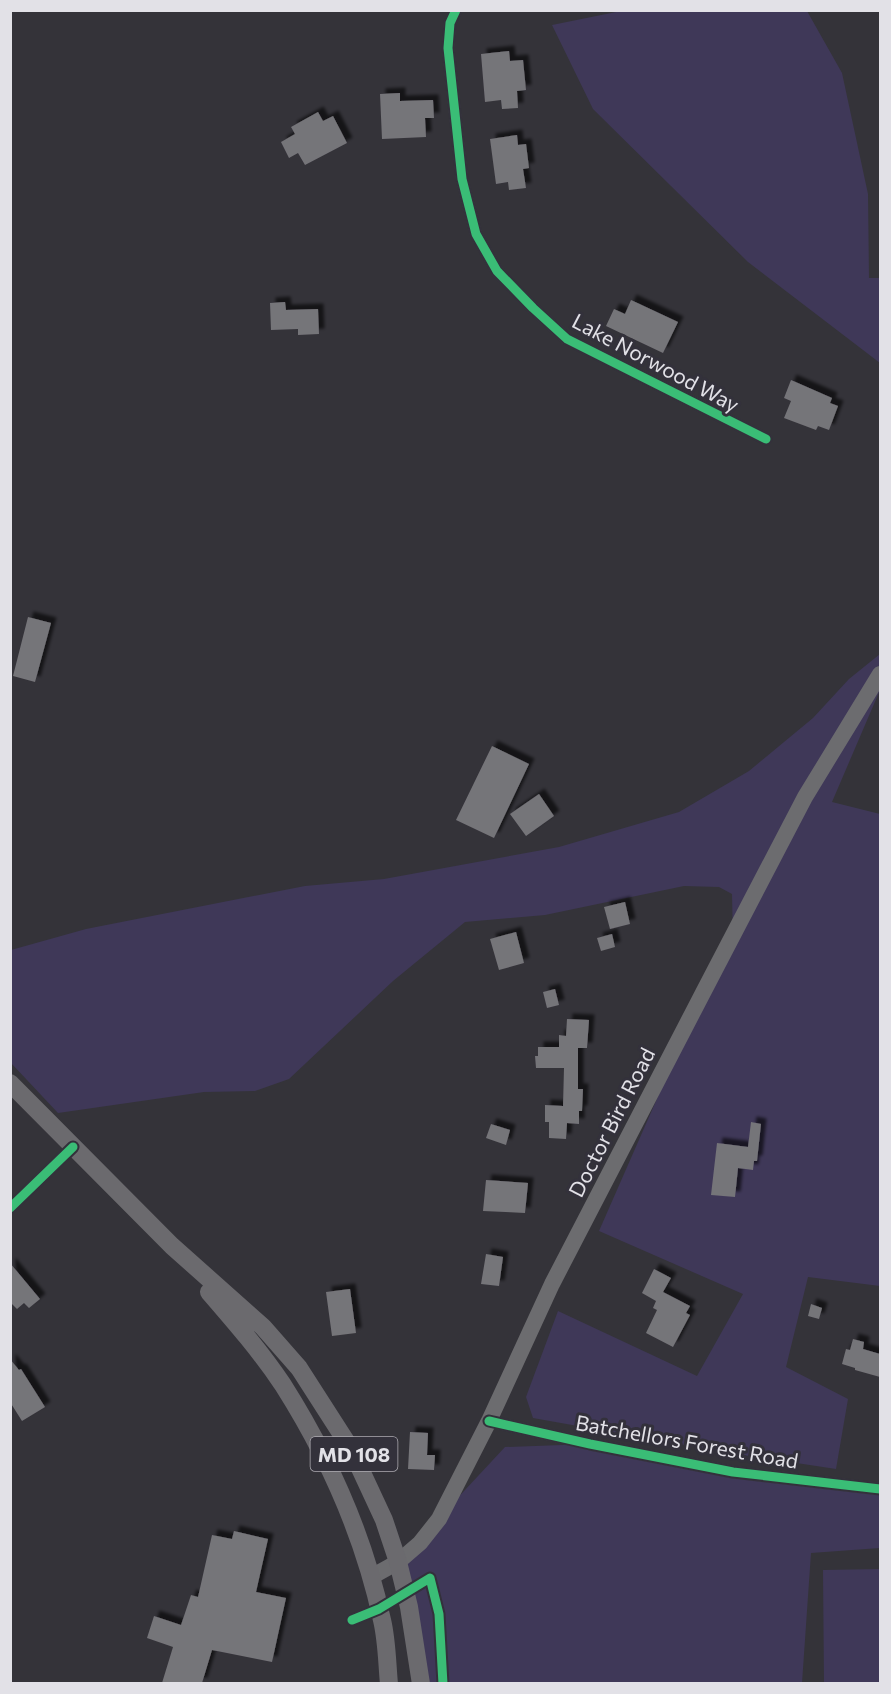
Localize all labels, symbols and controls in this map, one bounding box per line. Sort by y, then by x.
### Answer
street label: Lake Norwood Way [568,307,744,417]
street label: Doctor Bird Road [563,1043,659,1201]
street label: Batchellors Forest Road [574,1409,800,1473]
road number: MD 108 [310,1437,398,1471]

